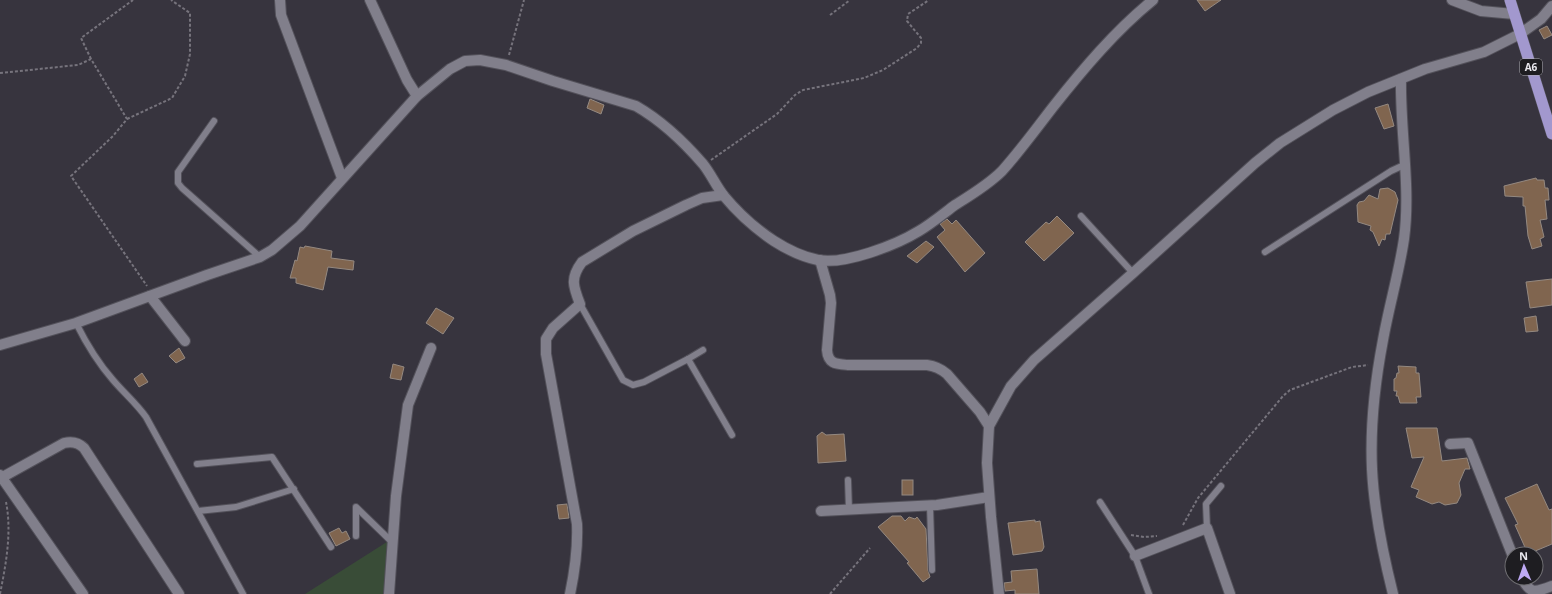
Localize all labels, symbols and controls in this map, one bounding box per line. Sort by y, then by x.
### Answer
road number: A6 [1520,59,1542,75]
north arrow [1504,546,1544,586]
text: N [1519,548,1528,563]

